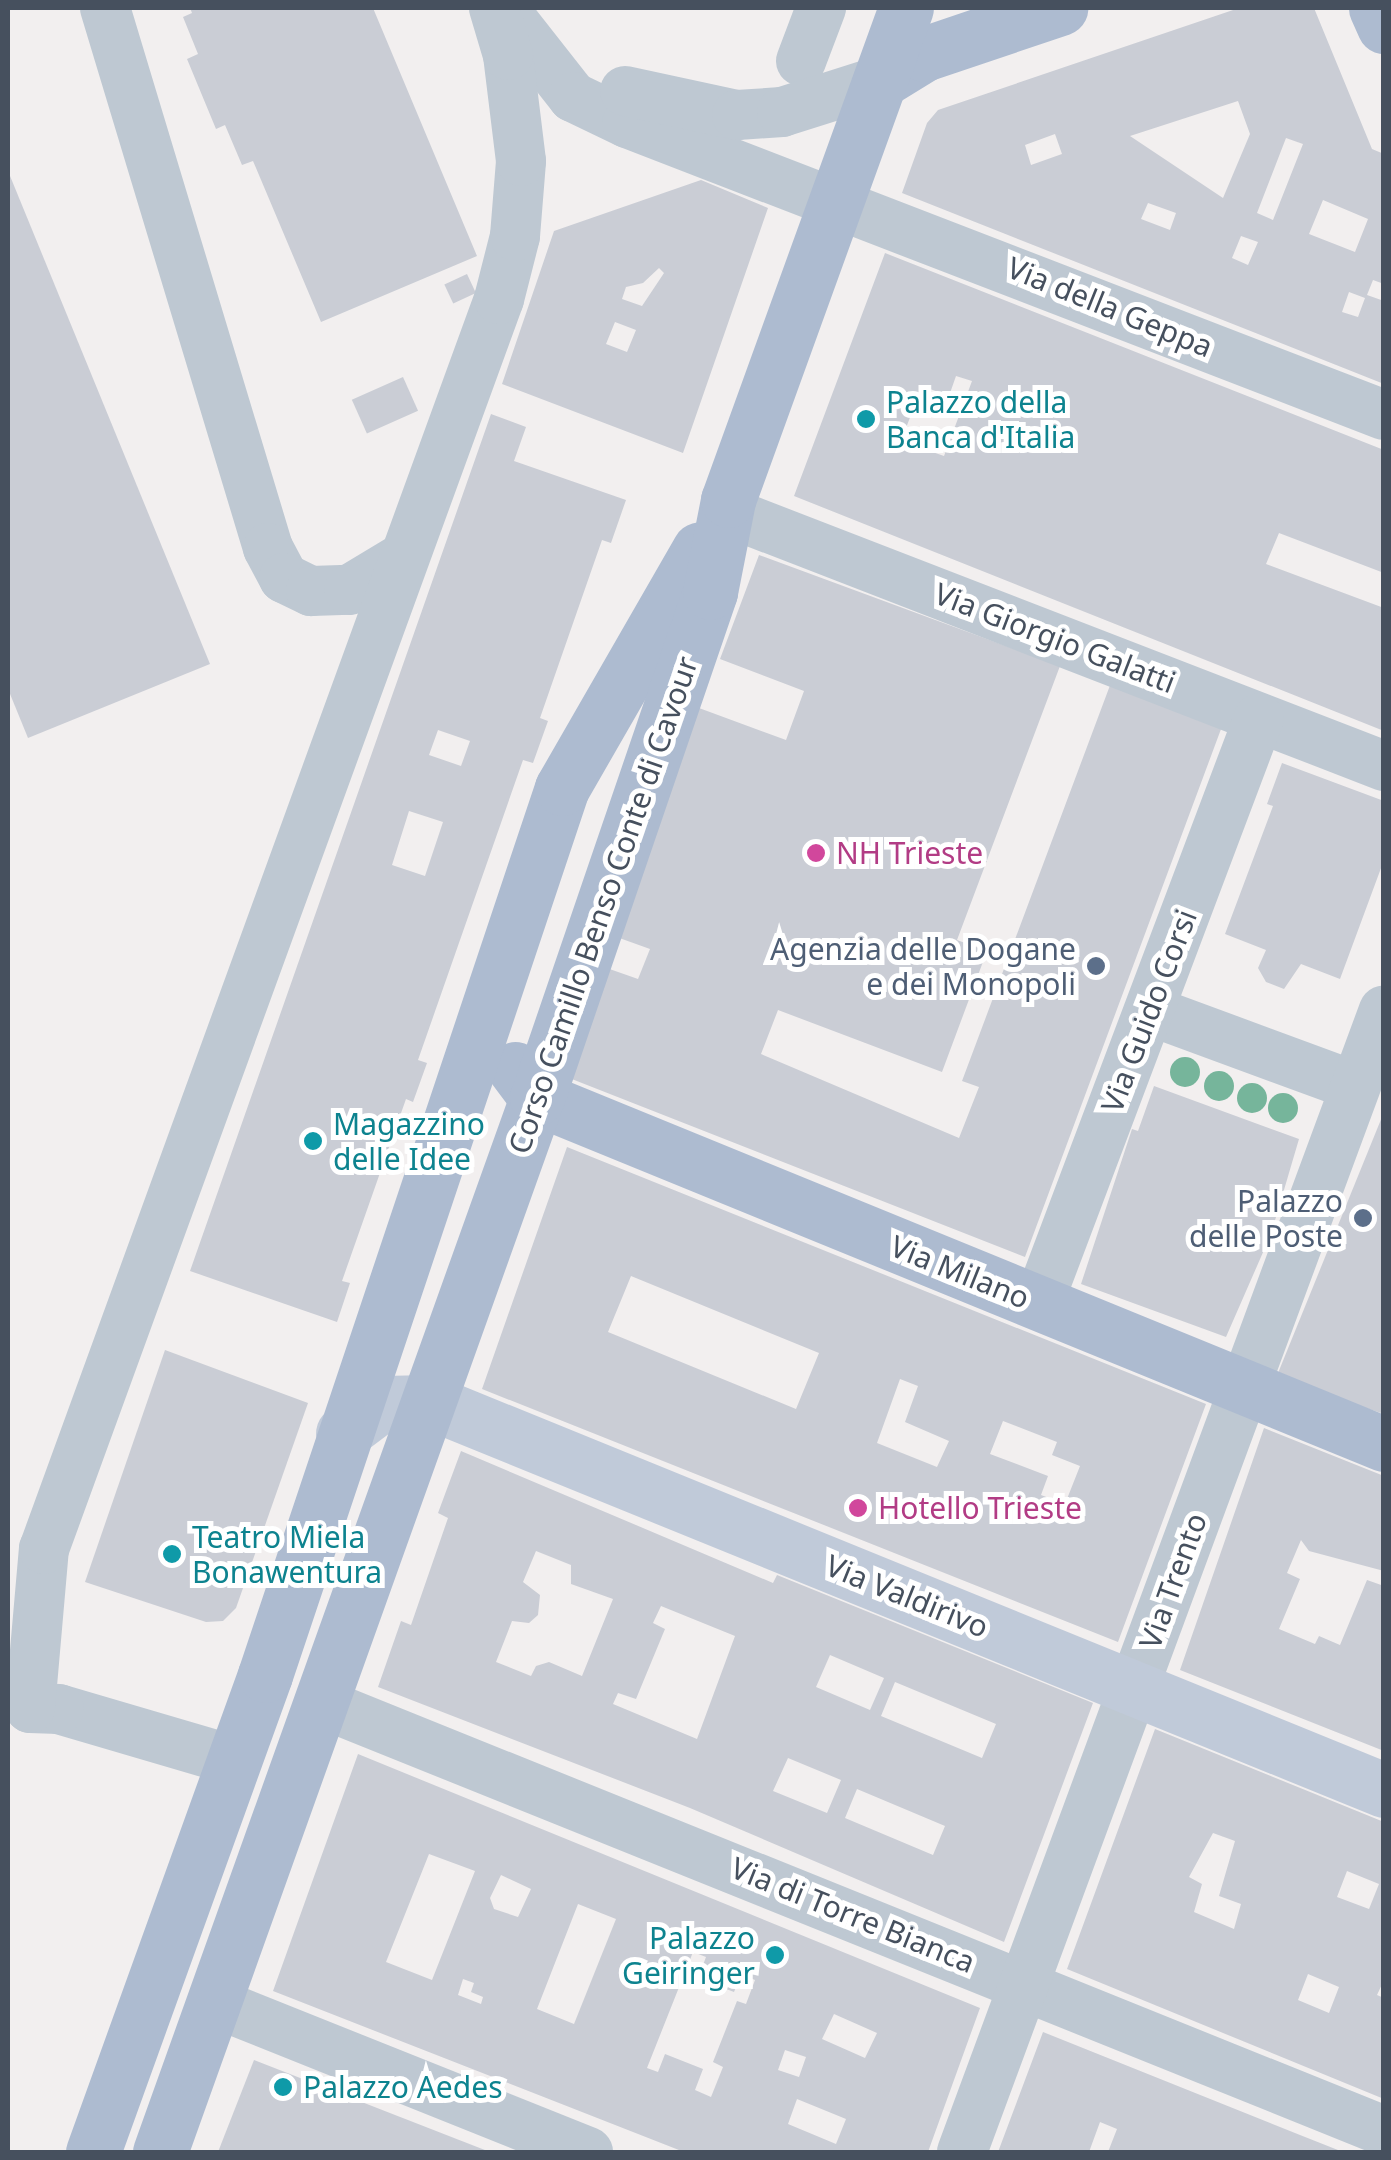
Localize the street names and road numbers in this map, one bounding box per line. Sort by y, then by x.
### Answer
street label: Via della Geppa [1002,249,1218,365]
street label: Via Giorgio Galatti [930,576,1180,700]
street label: Corso Camillo Benso Conte di Cavour [501,652,705,1158]
street label: Via Guido Corsi [1094,904,1204,1118]
street label: Via Milano [885,1228,1035,1316]
street label: Via Trento [1132,1508,1214,1654]
street label: Via Valdirivo [820,1547,994,1645]
street label: Via di Torre Bianca [726,1850,980,1980]

